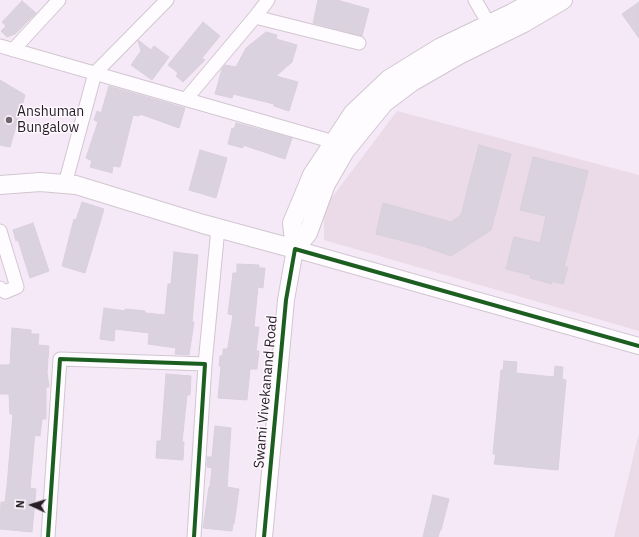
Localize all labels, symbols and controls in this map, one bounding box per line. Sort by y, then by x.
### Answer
place label: Anshuman Bungalow [17,104,84,136]
marker: Anshuman Bungalow [4,115,14,125]
street label: Swami Vivekanand Road [251,315,281,469]
north arrow [12,485,52,525]
text: N [13,500,27,509]

